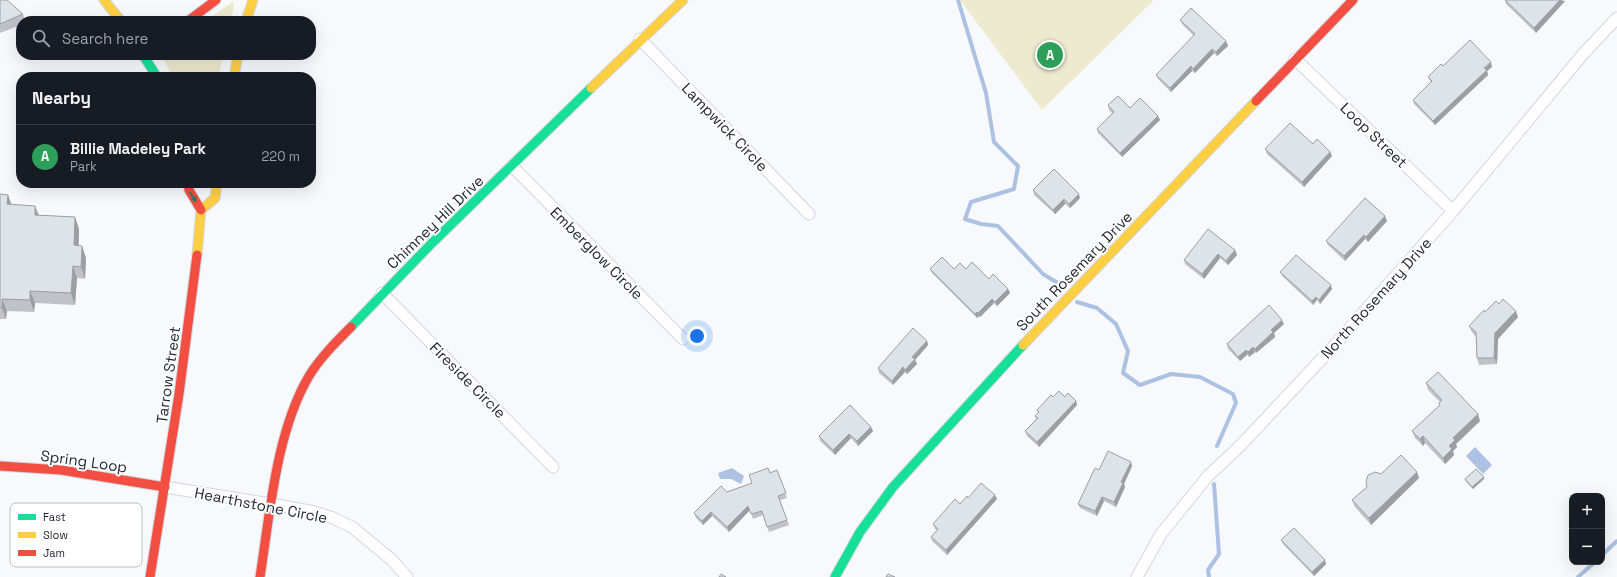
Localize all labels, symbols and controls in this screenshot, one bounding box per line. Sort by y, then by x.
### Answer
search box [16,16,316,60]
icon: search [30,27,52,49]
text: Search here [62,29,148,48]
pin: A [1037,40,1063,70]
street label: Lampwick Circle [678,79,772,175]
text: Nearby [32,87,91,109]
street label: Loop Street [1336,98,1412,172]
text: Billie Madeley Park [70,139,206,158]
text: A [41,148,49,165]
text: 220 m [261,148,300,165]
text: Park [70,158,97,175]
street label: Chimney Hill Drive [383,171,487,273]
one-way arrow [189,192,197,202]
street label: Emberglow Circle [547,203,648,304]
street label: South Rosemary Drive [1012,207,1136,335]
street label: North Rosemary Drive [1317,233,1435,363]
street label: Tarrow Street [152,325,184,425]
your location [687,326,707,346]
street label: Fireside Circle [426,338,510,422]
street label: Spring Loop [40,446,128,476]
street label: Hearthstone Circle [193,483,329,527]
map controls [1569,493,1605,565]
button: + [1569,493,1605,529]
legend [10,503,142,567]
text: Fast [43,510,66,524]
text: Slow [43,528,68,542]
button: − [1569,529,1605,565]
text: Jam [43,546,65,560]

